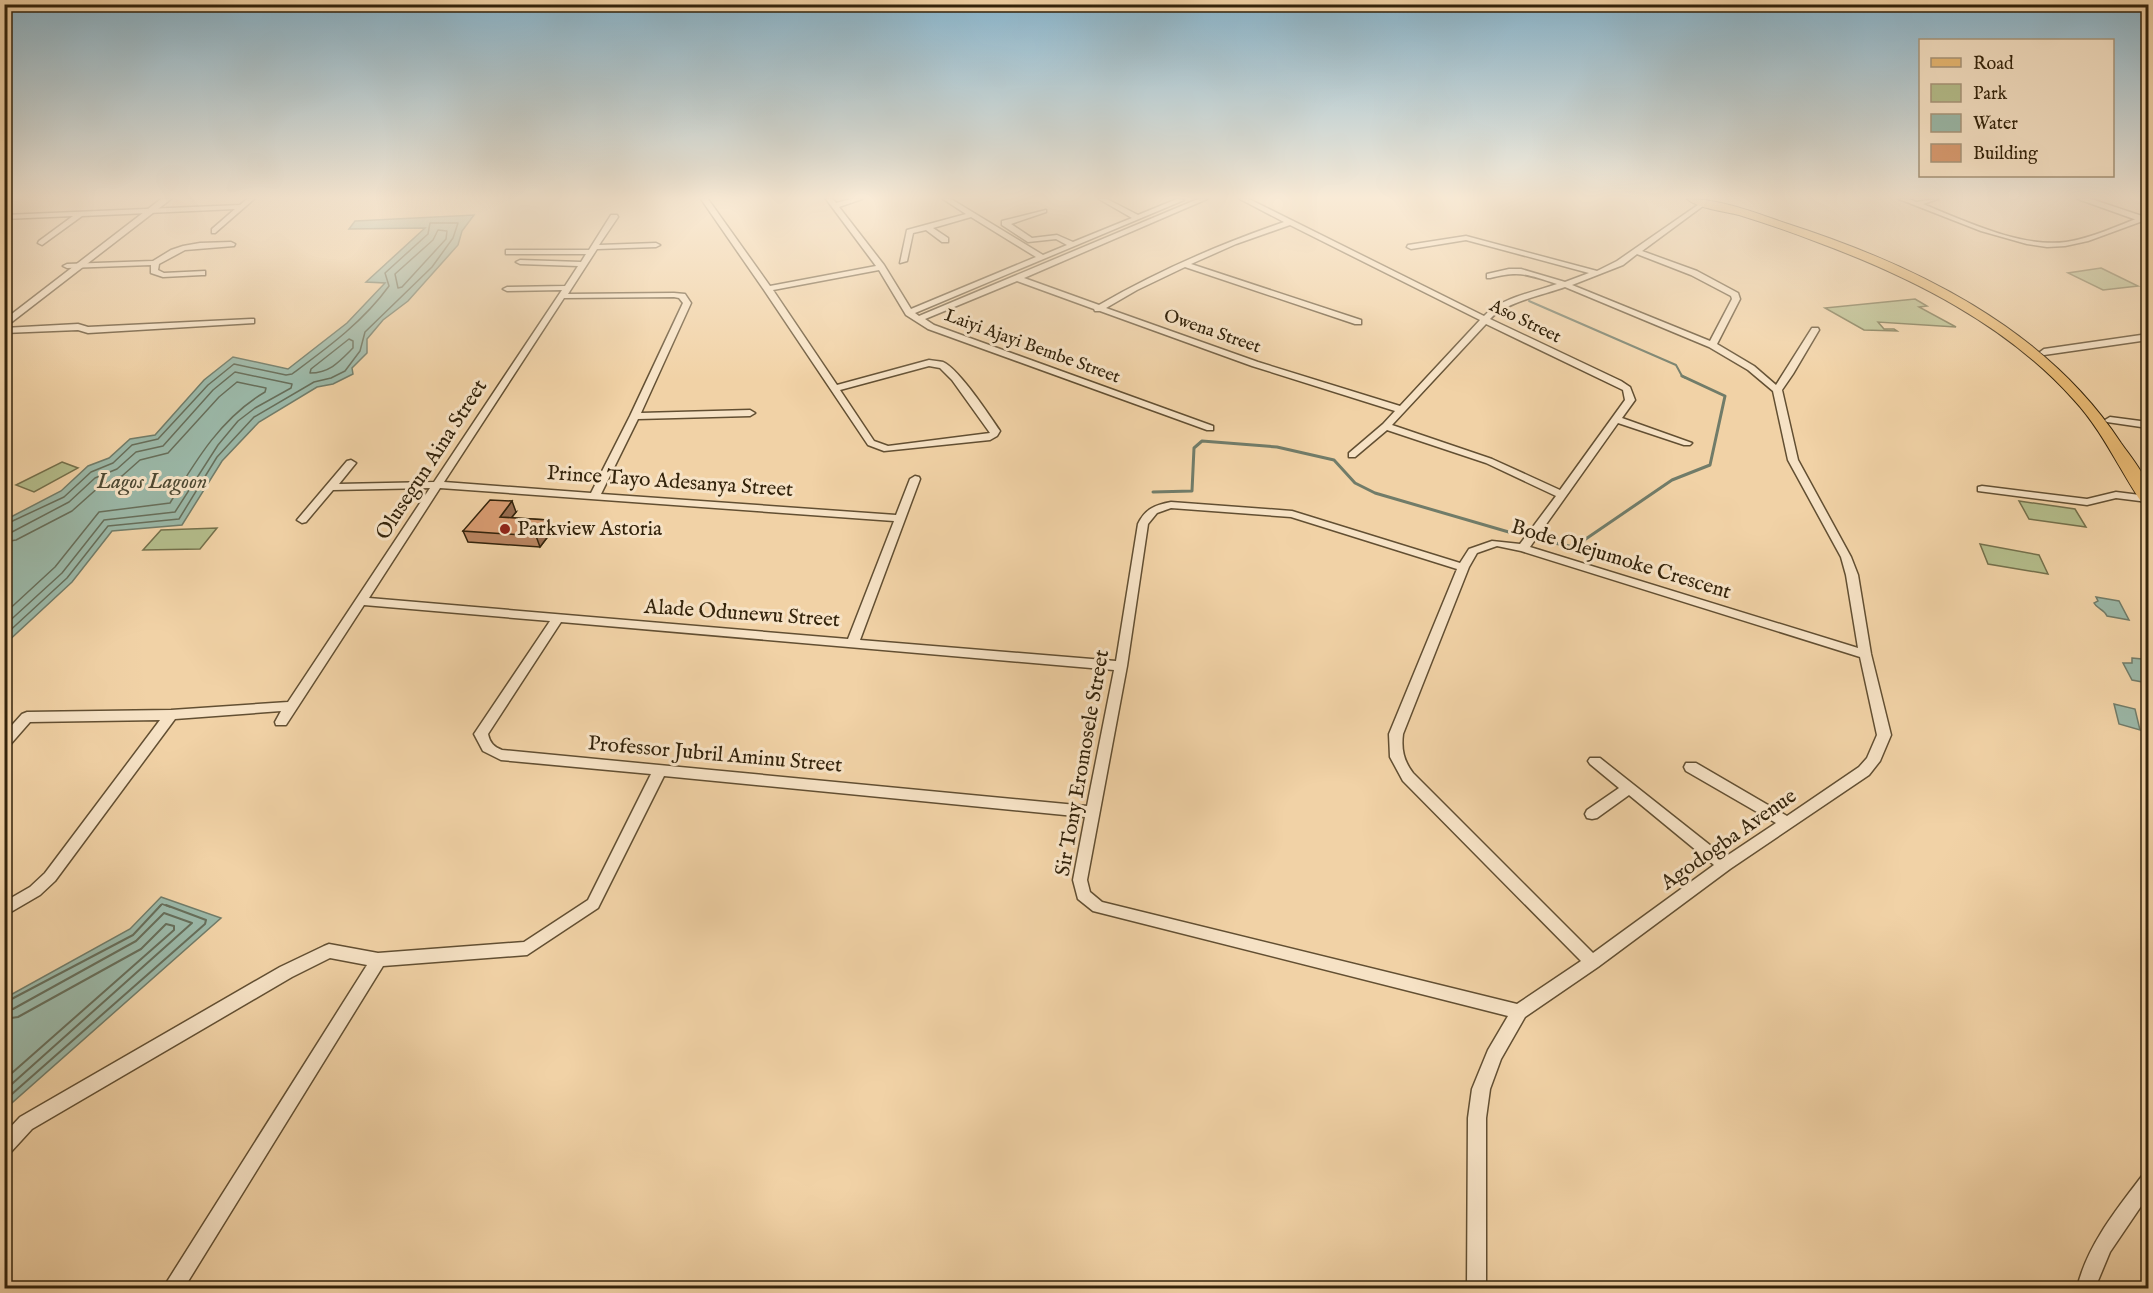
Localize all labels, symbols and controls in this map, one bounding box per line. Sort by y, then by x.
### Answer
legend [1919,39,2114,177]
text: Road [1973,53,2014,76]
text: Park [1973,83,2008,106]
text: Water [1973,113,2018,136]
text: Building [1973,143,2038,166]
street label: Aso Street [1485,294,1565,349]
street label: Laiyi Ajayi Bembe Street [941,305,1123,389]
street label: Owena Street [1161,305,1263,359]
street label: Olusegun Aina Street [370,375,494,545]
street label: Prince Tayo Adesanya Street [546,460,794,504]
water label: Lagos Lagoon [96,468,207,496]
street label: Bode Olejumoke Crescent [1508,514,1734,606]
place label: Parkview Astoria [517,516,663,543]
marker: Parkview Astoria [498,522,512,536]
street label: Alade Odunewu Street [642,594,841,634]
street label: Sir Tony Eromosele Street [1050,648,1116,878]
street label: Professor Jubril Aminu Street [587,730,843,780]
street label: Agodogba Avenue [1655,783,1802,897]

